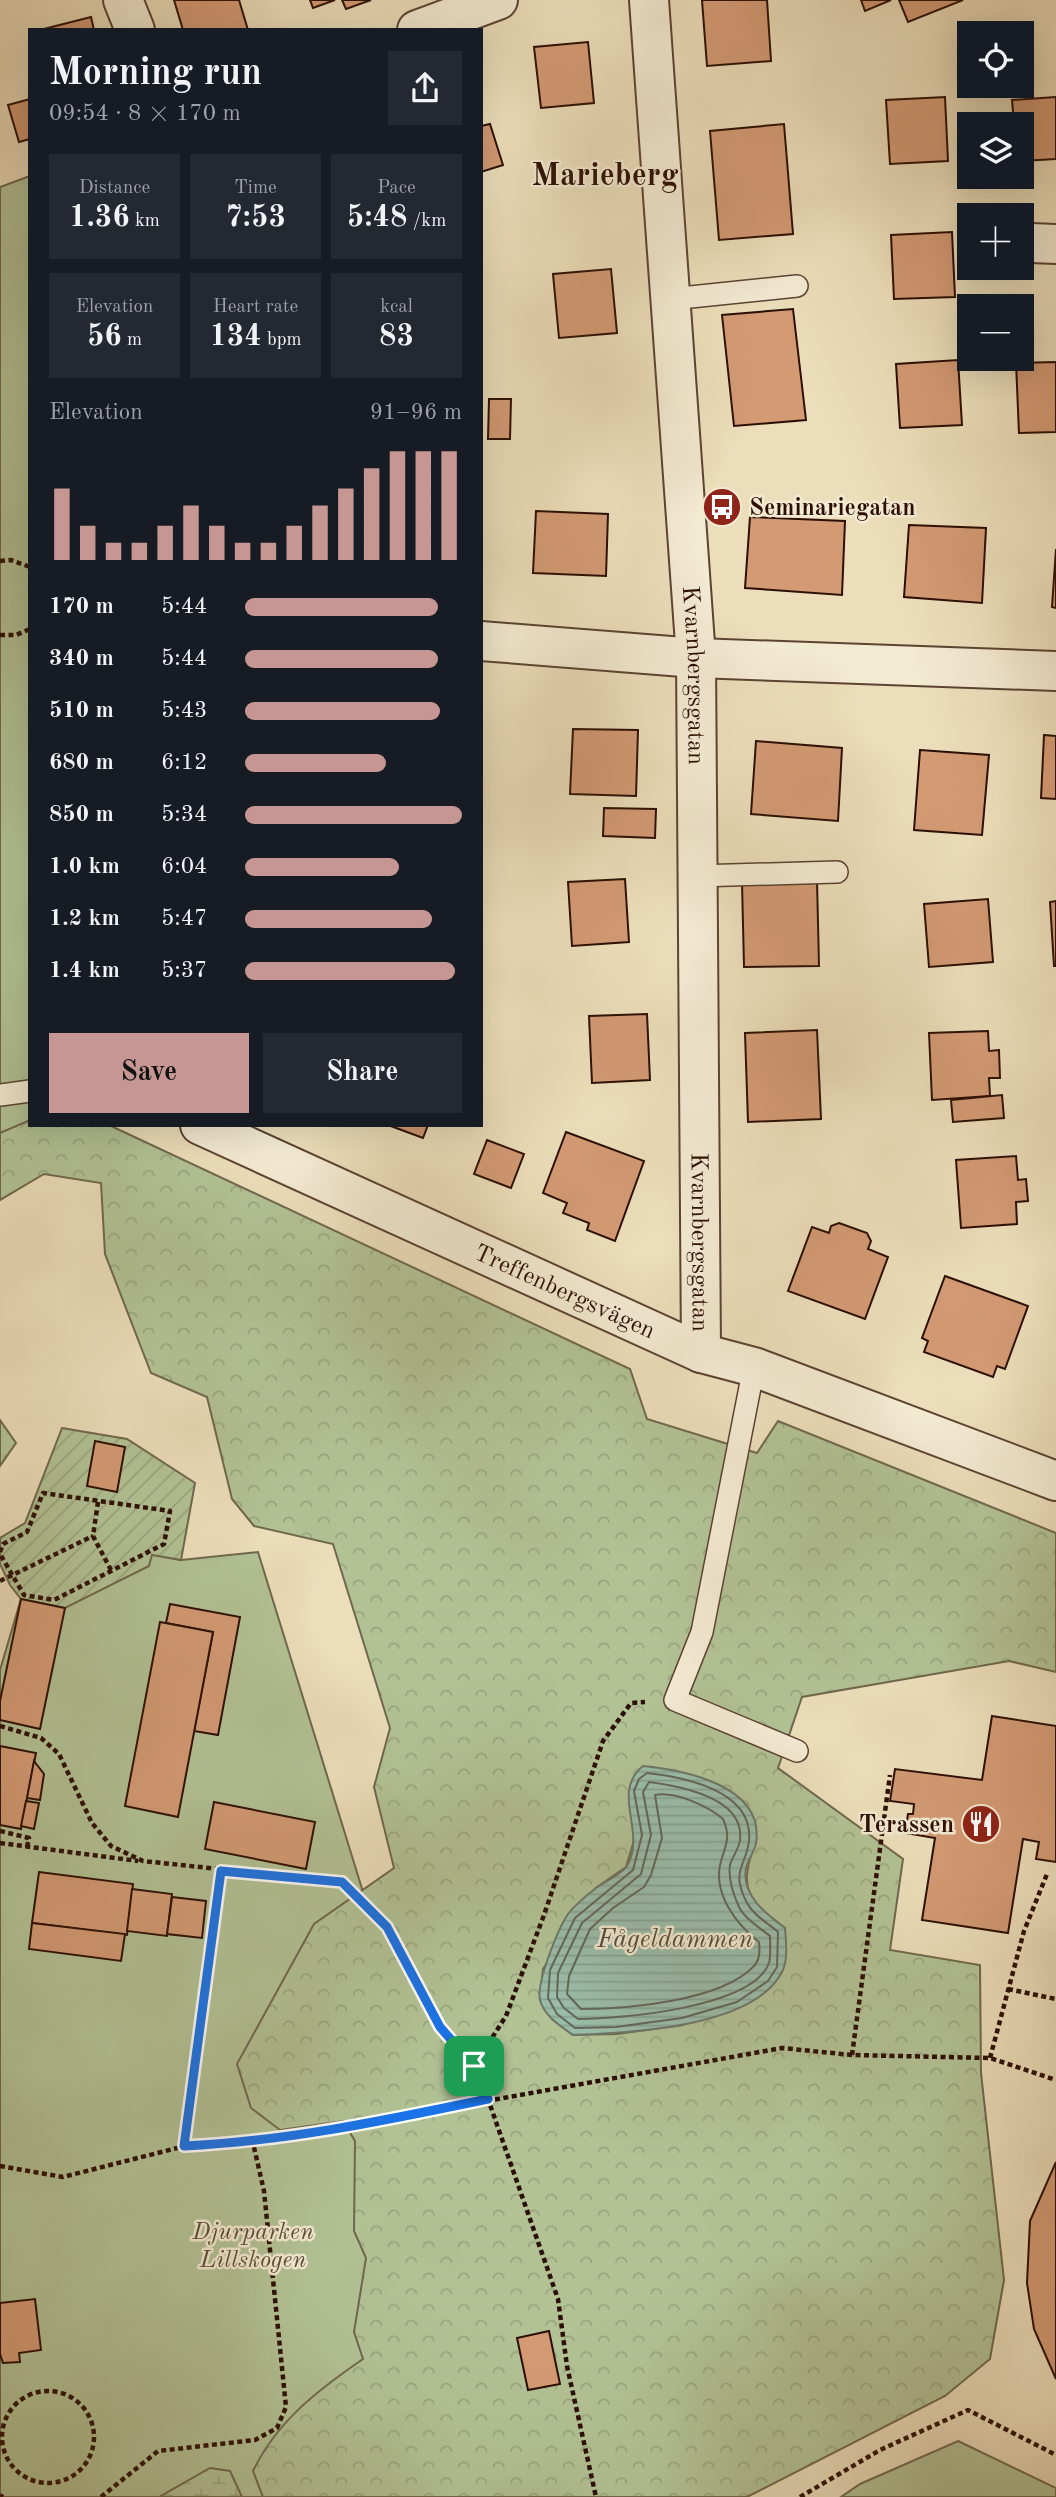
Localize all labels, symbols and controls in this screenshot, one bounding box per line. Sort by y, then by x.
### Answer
map controls [957,21,1034,371]
button: locate [957,21,1034,98]
button: share [388,51,462,125]
text: Morning run [49,55,262,93]
text: 09:54 · 8 × 170 m [49,102,241,125]
button: layers [957,112,1034,189]
district label: Marieberg [532,161,679,193]
text: Distance [79,179,150,198]
text: Time [234,179,277,198]
text: Pace [377,179,416,198]
text: 1.36 [69,203,130,233]
text: 7:53 [225,203,286,233]
text: 5:48 [347,203,407,233]
button: + [957,203,1034,280]
text: km [130,212,160,231]
text: /km [407,212,446,231]
button: − [957,294,1034,371]
text: Elevation [76,298,153,317]
text: Heart rate [213,298,298,317]
text: kcal [380,298,413,317]
text: 56 [87,322,122,352]
text: 134 [209,322,262,352]
text: 83 [379,322,414,352]
text: m [122,331,142,350]
text: bpm [262,331,302,350]
text: Elevation [49,401,143,424]
text: 91–96 m [370,401,462,424]
bus stop icon: Seminariegatan [701,486,743,528]
place label: Seminariegatan [749,497,916,521]
street label: Kvarnbergsgatan [677,585,707,765]
text: 170 m [49,595,114,618]
text: 5:44 [161,595,207,618]
text: 340 m [49,647,114,670]
text: 5:44 [161,647,207,670]
text: 510 m [49,699,114,722]
text: 5:43 [161,699,207,722]
text: 680 m [49,751,114,774]
text: 6:12 [161,751,207,774]
text: 850 m [49,803,114,826]
text: 5:34 [161,803,207,826]
text: 1.0 km [49,855,120,878]
text: 6:04 [161,855,207,878]
text: 1.2 km [49,907,120,930]
text: 5:47 [161,907,207,930]
text: 1.4 km [49,959,120,982]
text: 5:37 [161,959,207,982]
button: Save [49,1033,249,1113]
button: Share [263,1033,462,1113]
street label: Kvarnbergsgatan [686,1153,711,1332]
street label: Treffenbergsvägen [470,1241,658,1344]
restaurant icon: Terassen [960,1803,1002,1845]
place label: Terassen [859,1814,954,1838]
water label: Fågeldammen [596,1927,753,1953]
pin [444,2036,504,2096]
icon: arrive [455,2047,493,2085]
park label: Djurparken Lillskogen [191,2221,314,2273]

